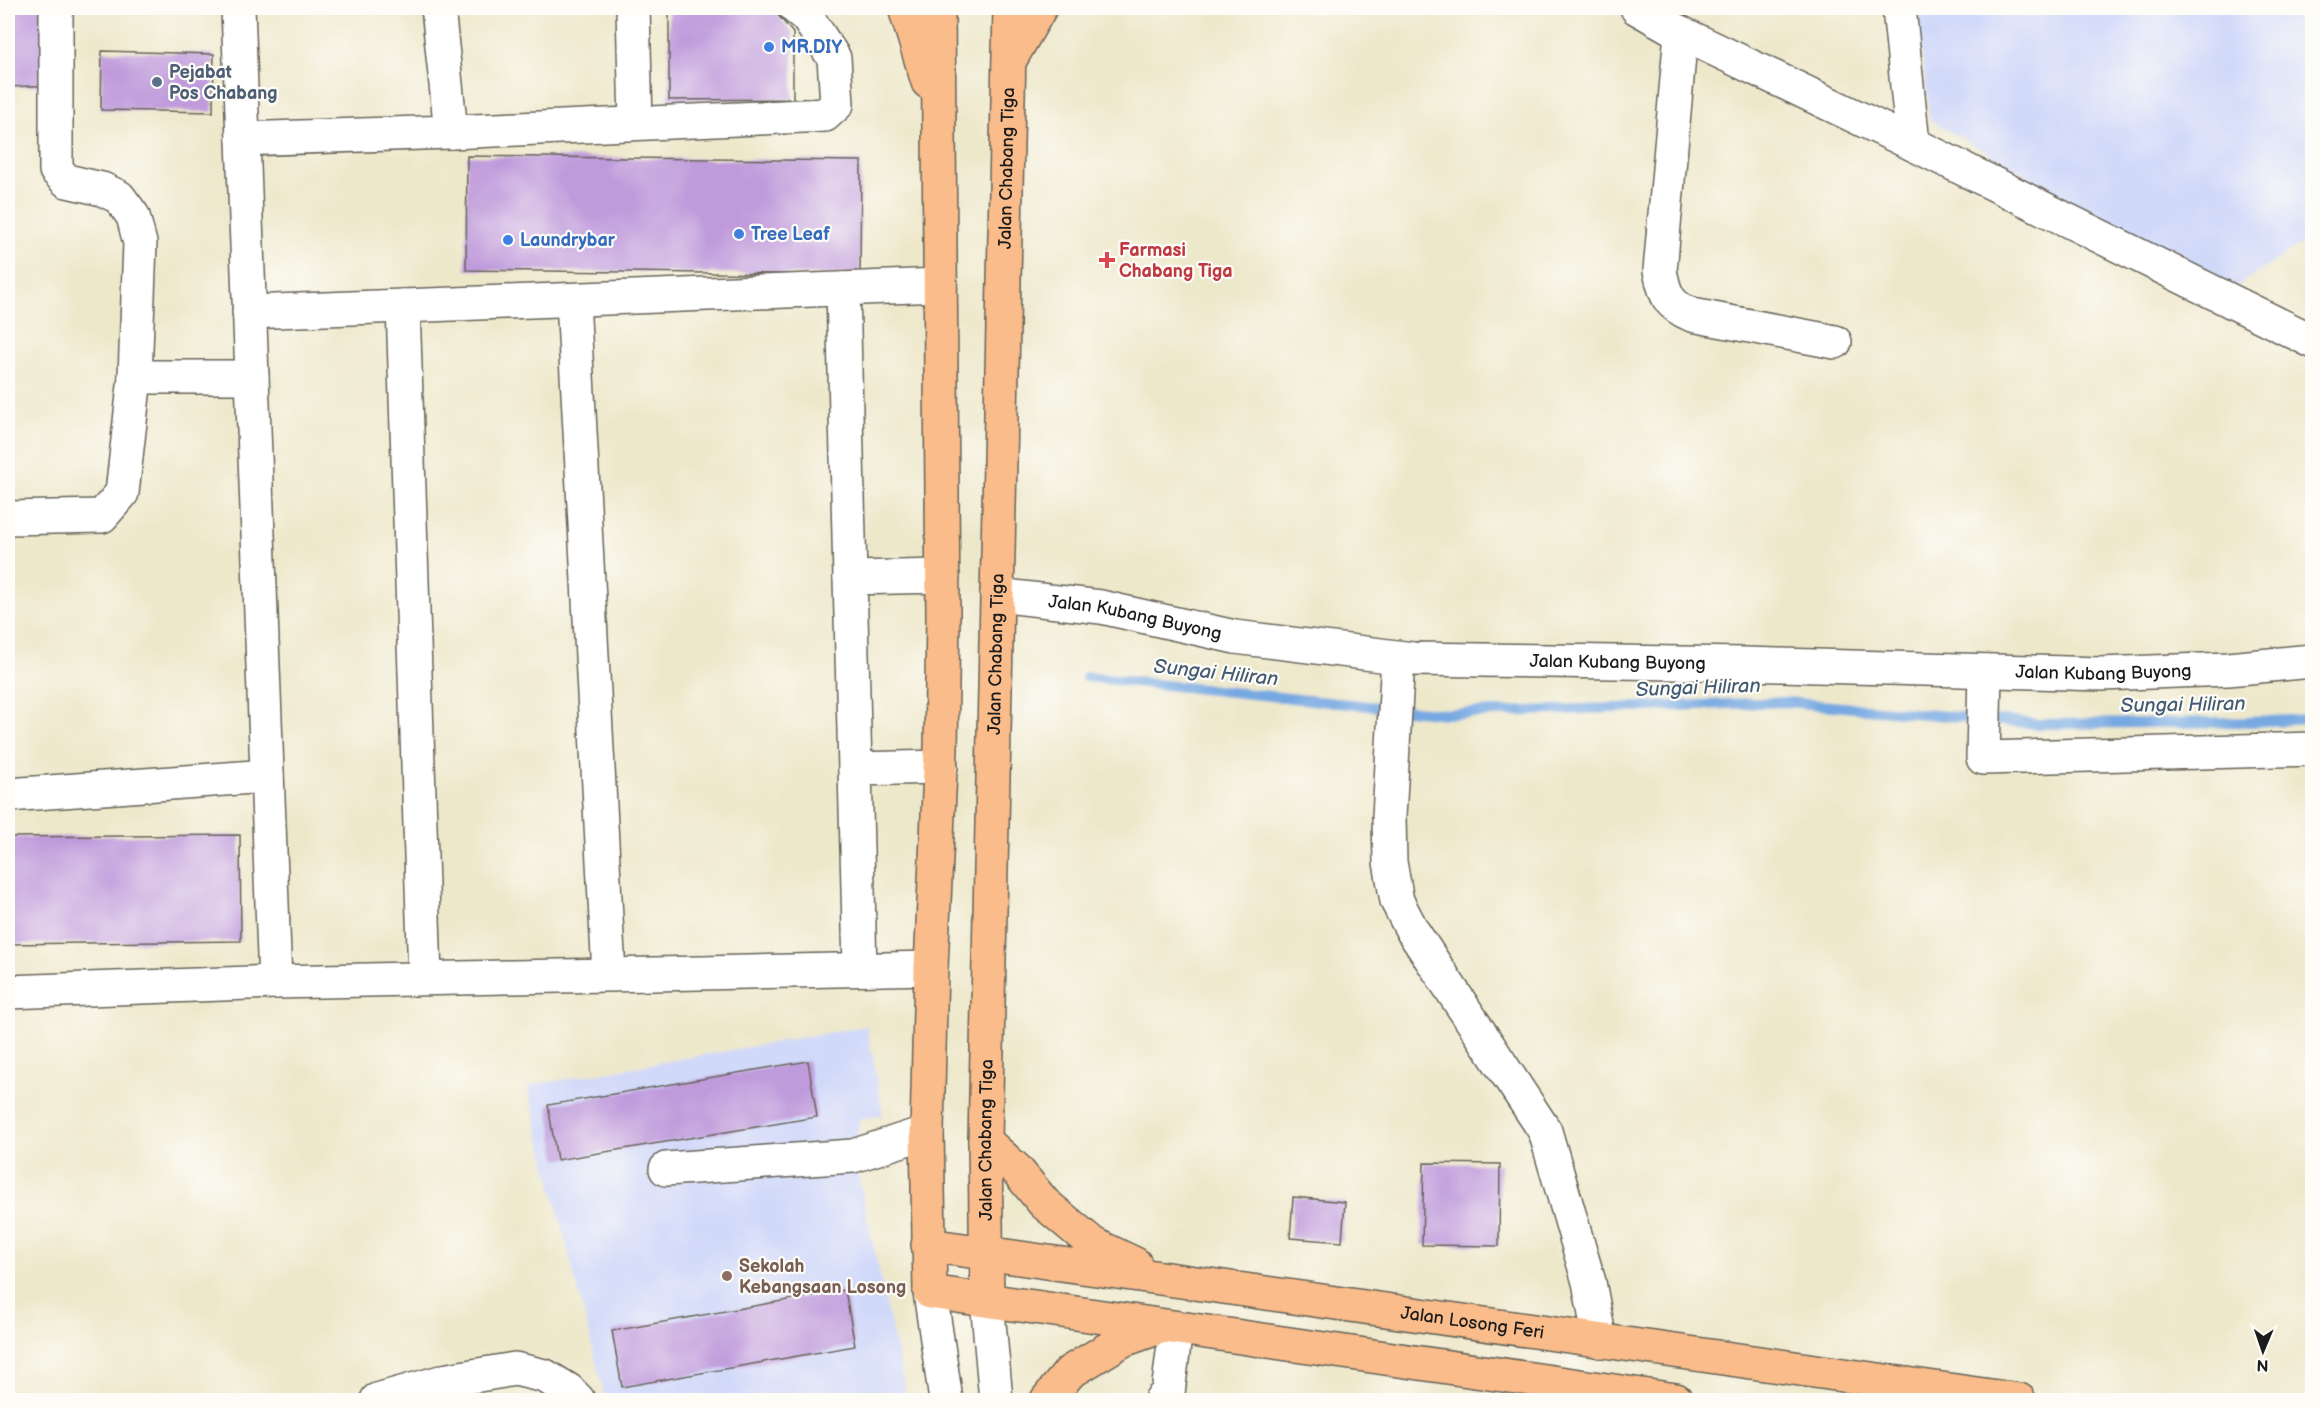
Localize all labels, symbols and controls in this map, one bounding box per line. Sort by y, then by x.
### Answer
place label: MR.DIY [781,37,842,58]
marker: MR.DIY [762,40,776,54]
place label: Pejabat Pos Chabang [169,62,278,104]
marker: Pejabat Pos Chabang [150,75,164,89]
street label: Jalan Chabang Tiga [995,87,1019,249]
place label: Tree Leaf [751,224,830,245]
marker: Tree Leaf [732,227,746,241]
place label: Laundrybar [520,230,616,251]
marker: Laundrybar [501,233,515,247]
place label: Farmasi Chabang Tiga [1119,240,1233,282]
marker: Farmasi Chabang Tiga [1100,253,1114,267]
street label: Jalan Chabang Tiga [984,573,1009,735]
street label: Jalan Kubang Buyong [1047,591,1224,645]
street label: Jalan Kubang Buyong [1529,651,1706,674]
water label: Sungai Hiliran [1152,655,1279,691]
street label: Jalan Kubang Buyong [2015,660,2192,685]
water label: Sungai Hiliran [1635,674,1761,702]
water label: Sungai Hiliran [2120,692,2246,718]
street label: Jalan Chabang Tiga [975,1059,998,1221]
place label: Sekolah Kebangsaan Losong [739,1256,906,1298]
marker: Sekolah Kebangsaan Losong [720,1269,734,1283]
street label: Jalan Losong Feri [1399,1302,1546,1343]
north arrow [2233,1321,2293,1381]
text: N [2256,1355,2269,1374]

